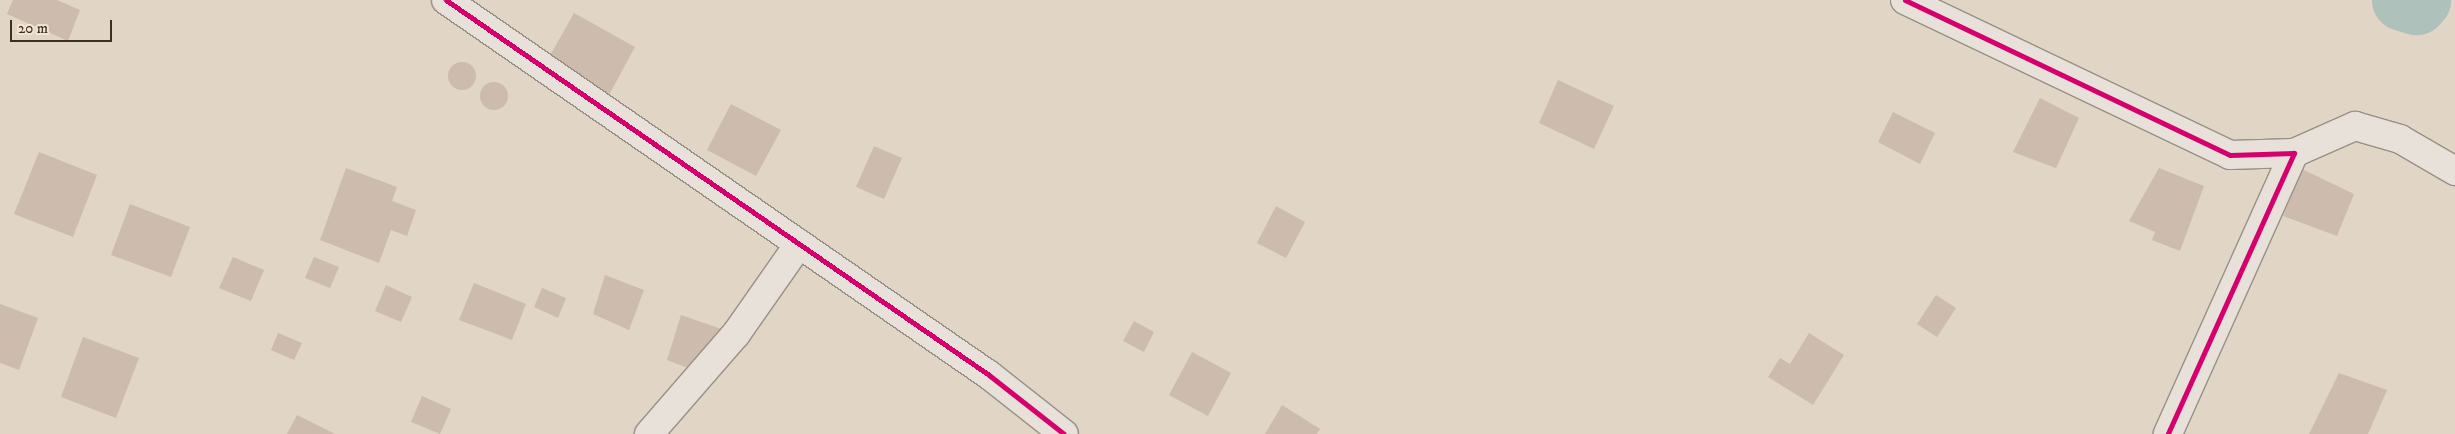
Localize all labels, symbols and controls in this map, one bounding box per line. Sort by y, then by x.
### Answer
scale bar [12,10,115,42]
text: 20 m [18,19,48,38]

